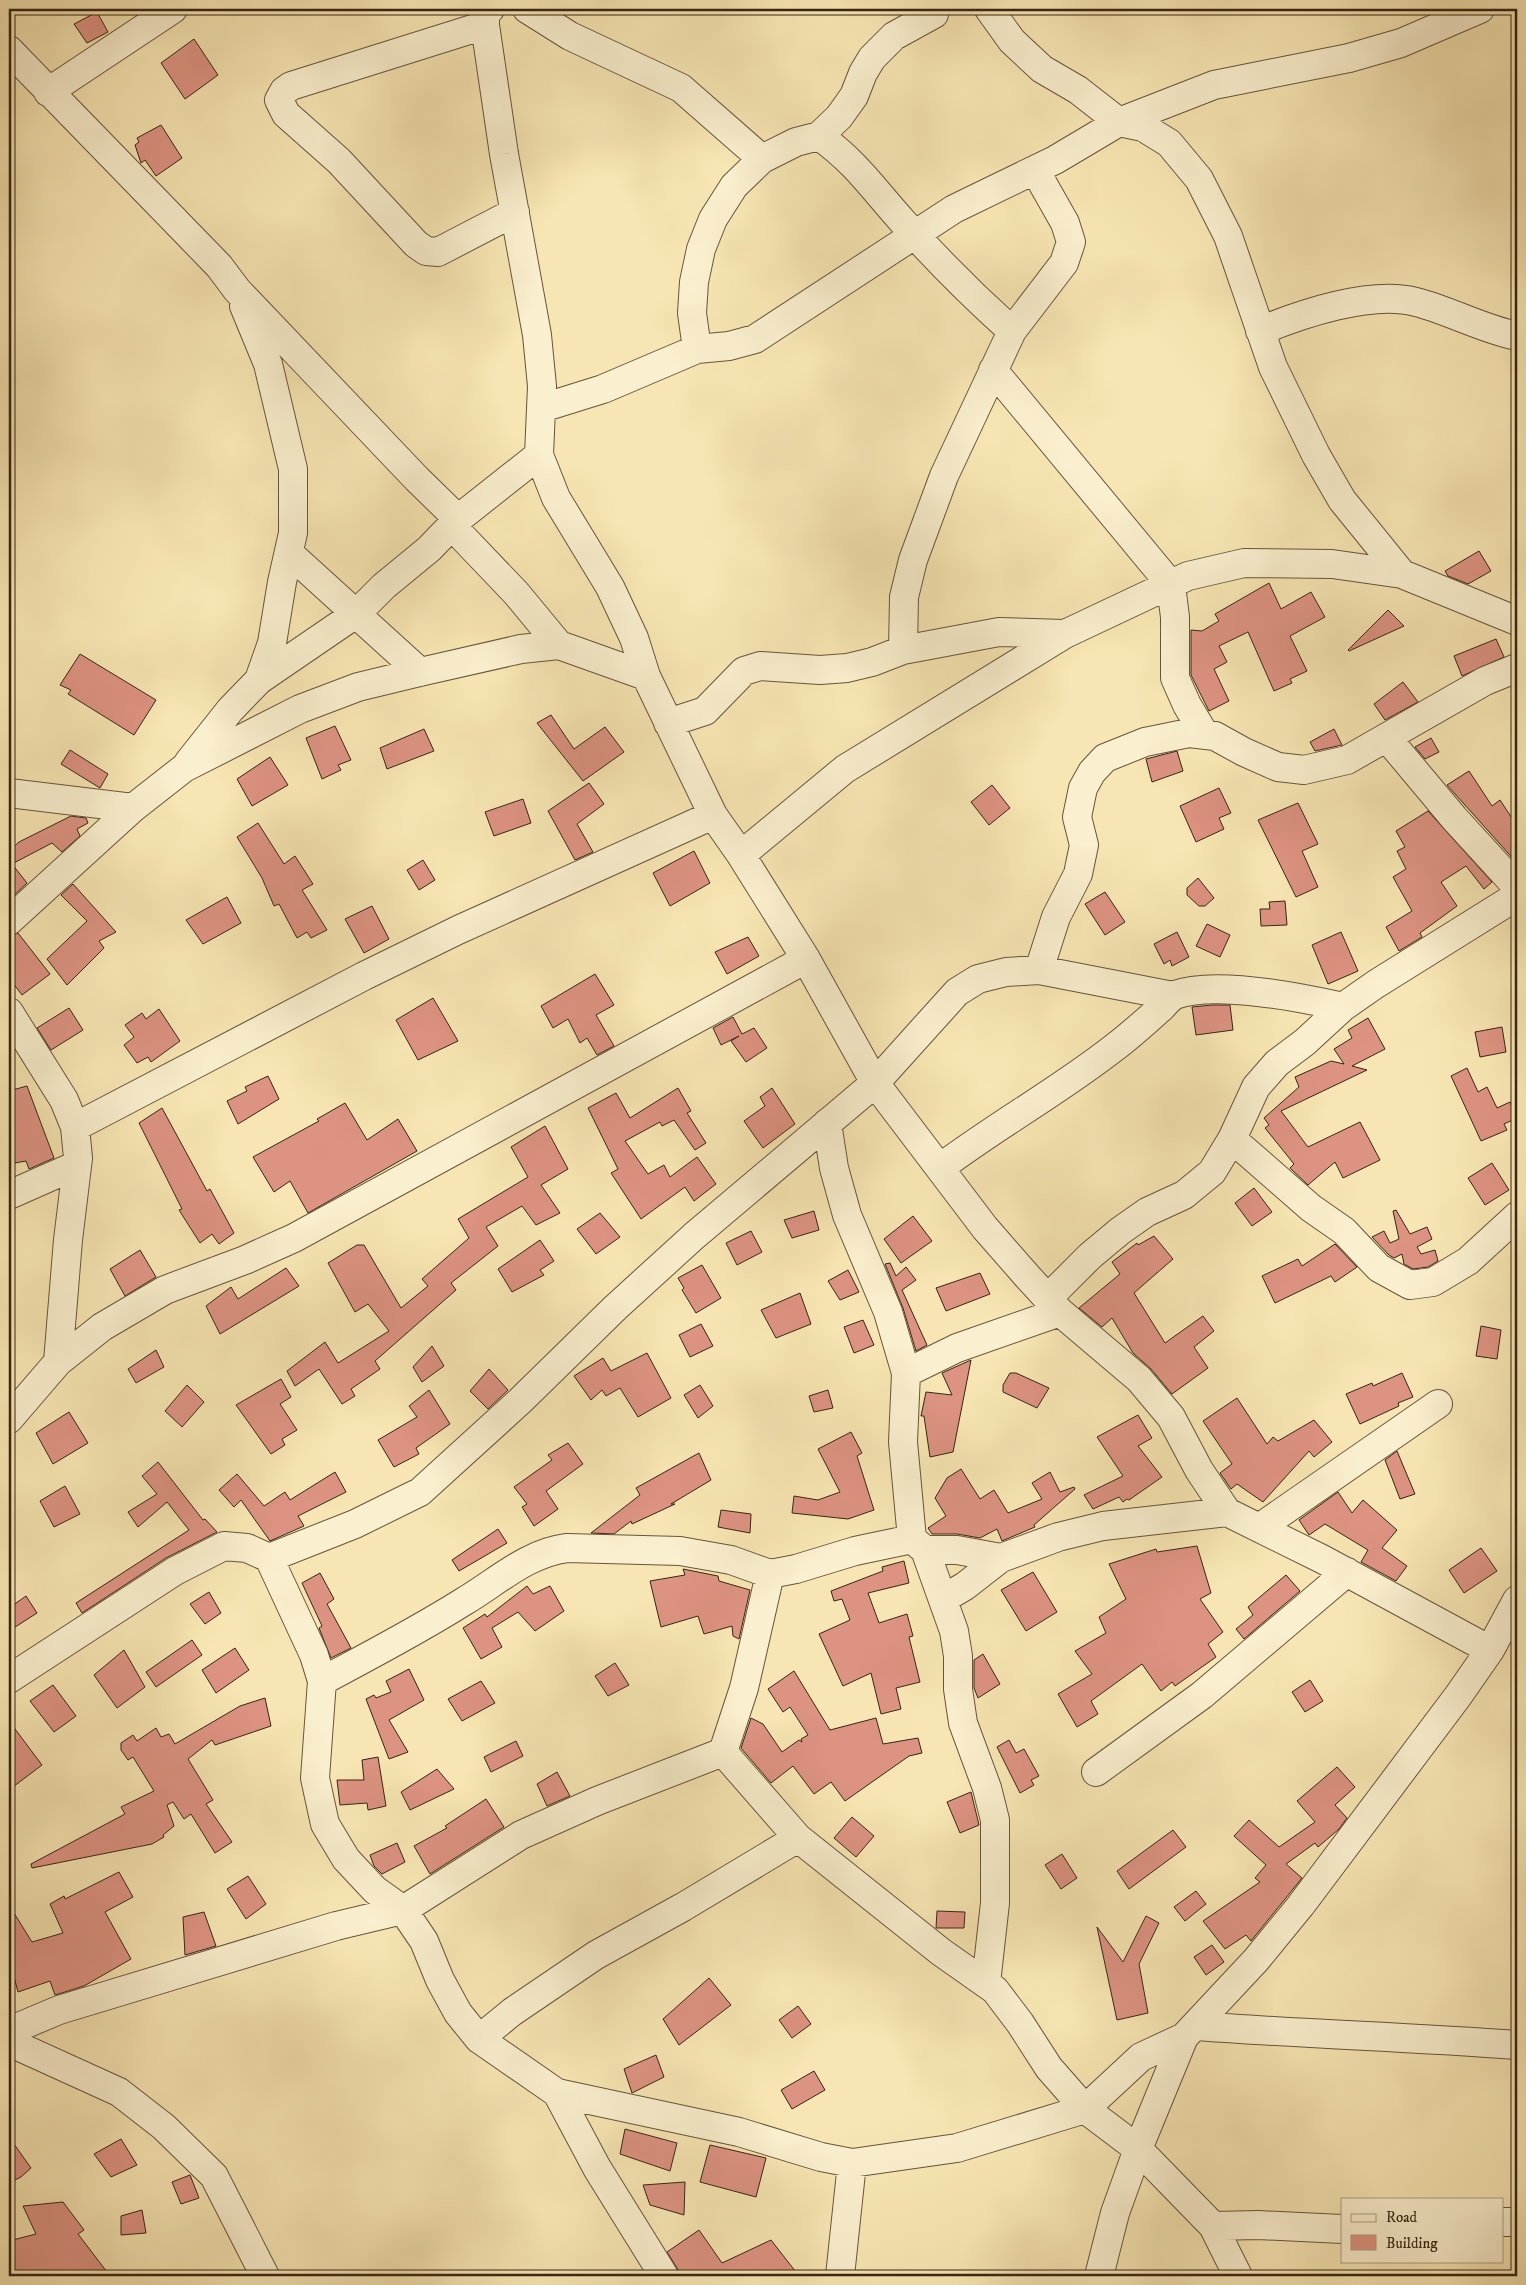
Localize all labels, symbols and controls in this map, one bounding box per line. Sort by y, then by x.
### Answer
legend [1341,2198,1504,2262]
text: Road [1386,2208,1418,2227]
text: Building [1386,2234,1438,2253]

